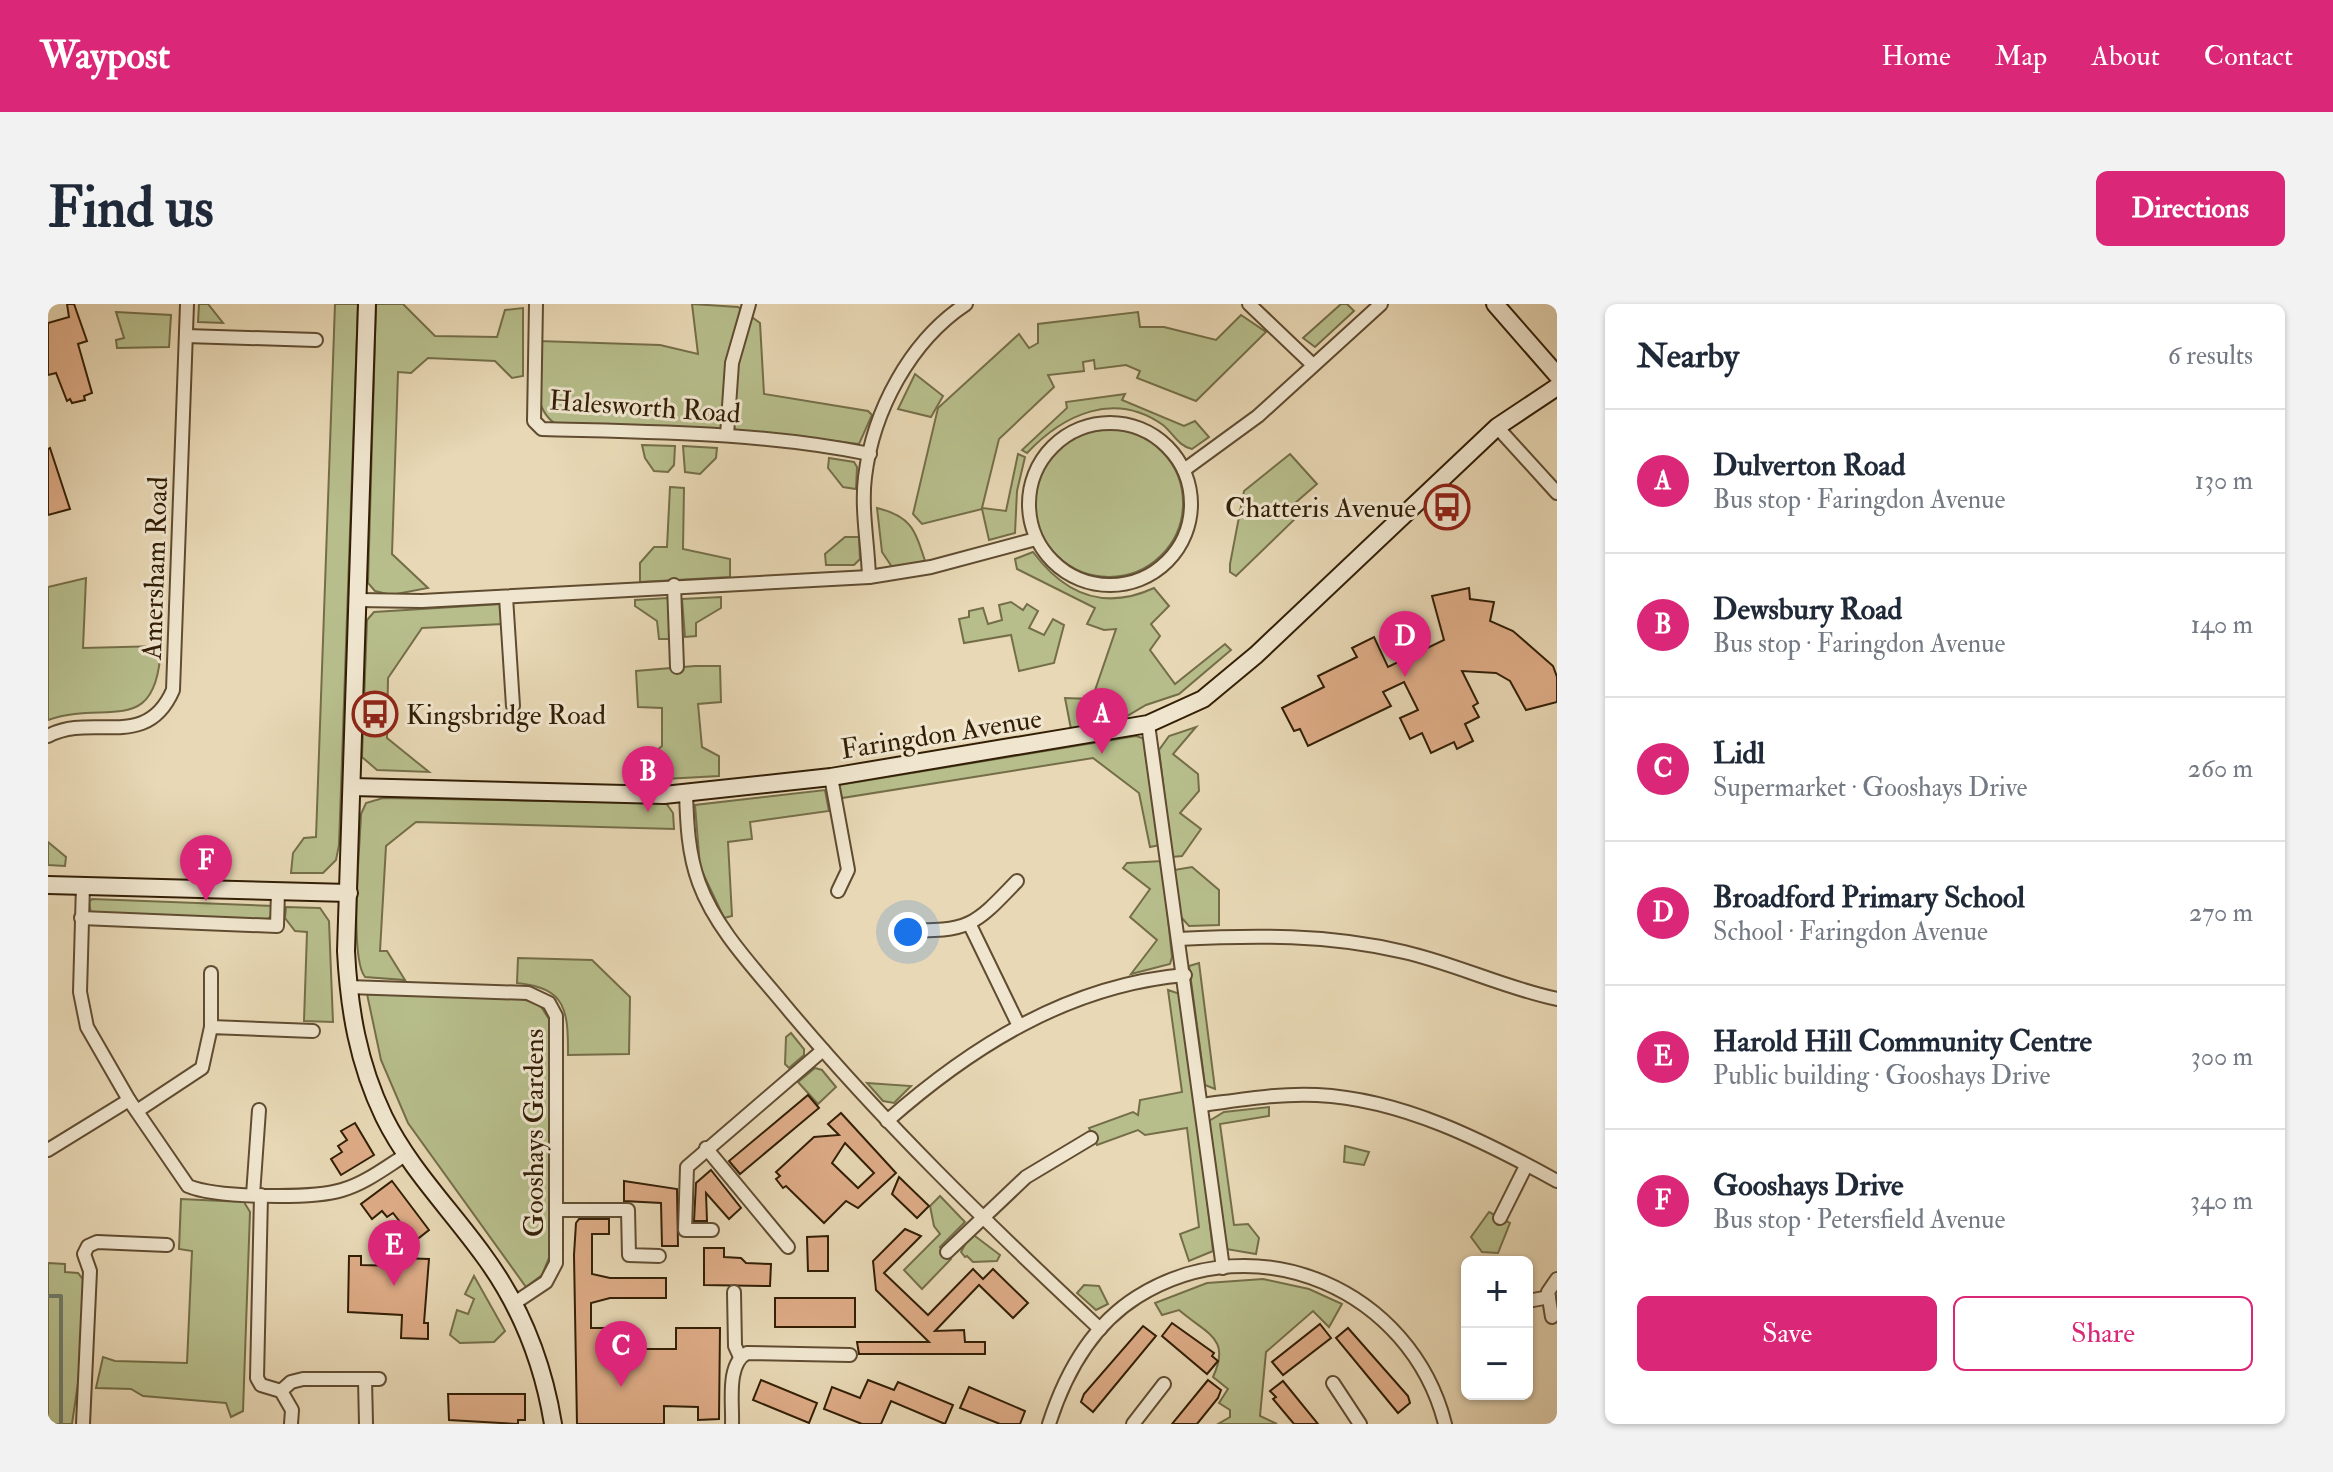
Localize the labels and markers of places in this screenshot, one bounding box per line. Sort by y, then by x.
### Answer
bus stop icon: Chatteris Avenue [1423,483,1471,531]
place label: Chatteris Avenue [1225,491,1416,526]
pin: D [1379,611,1431,677]
pin: A [1076,688,1128,754]
bus stop icon: Kingsbridge Road [351,690,399,738]
place label: Kingsbridge Road [406,698,606,733]
pin: B [622,746,674,812]
pin: F [180,835,232,901]
pin: E [368,1220,420,1286]
pin: C [595,1321,647,1387]

